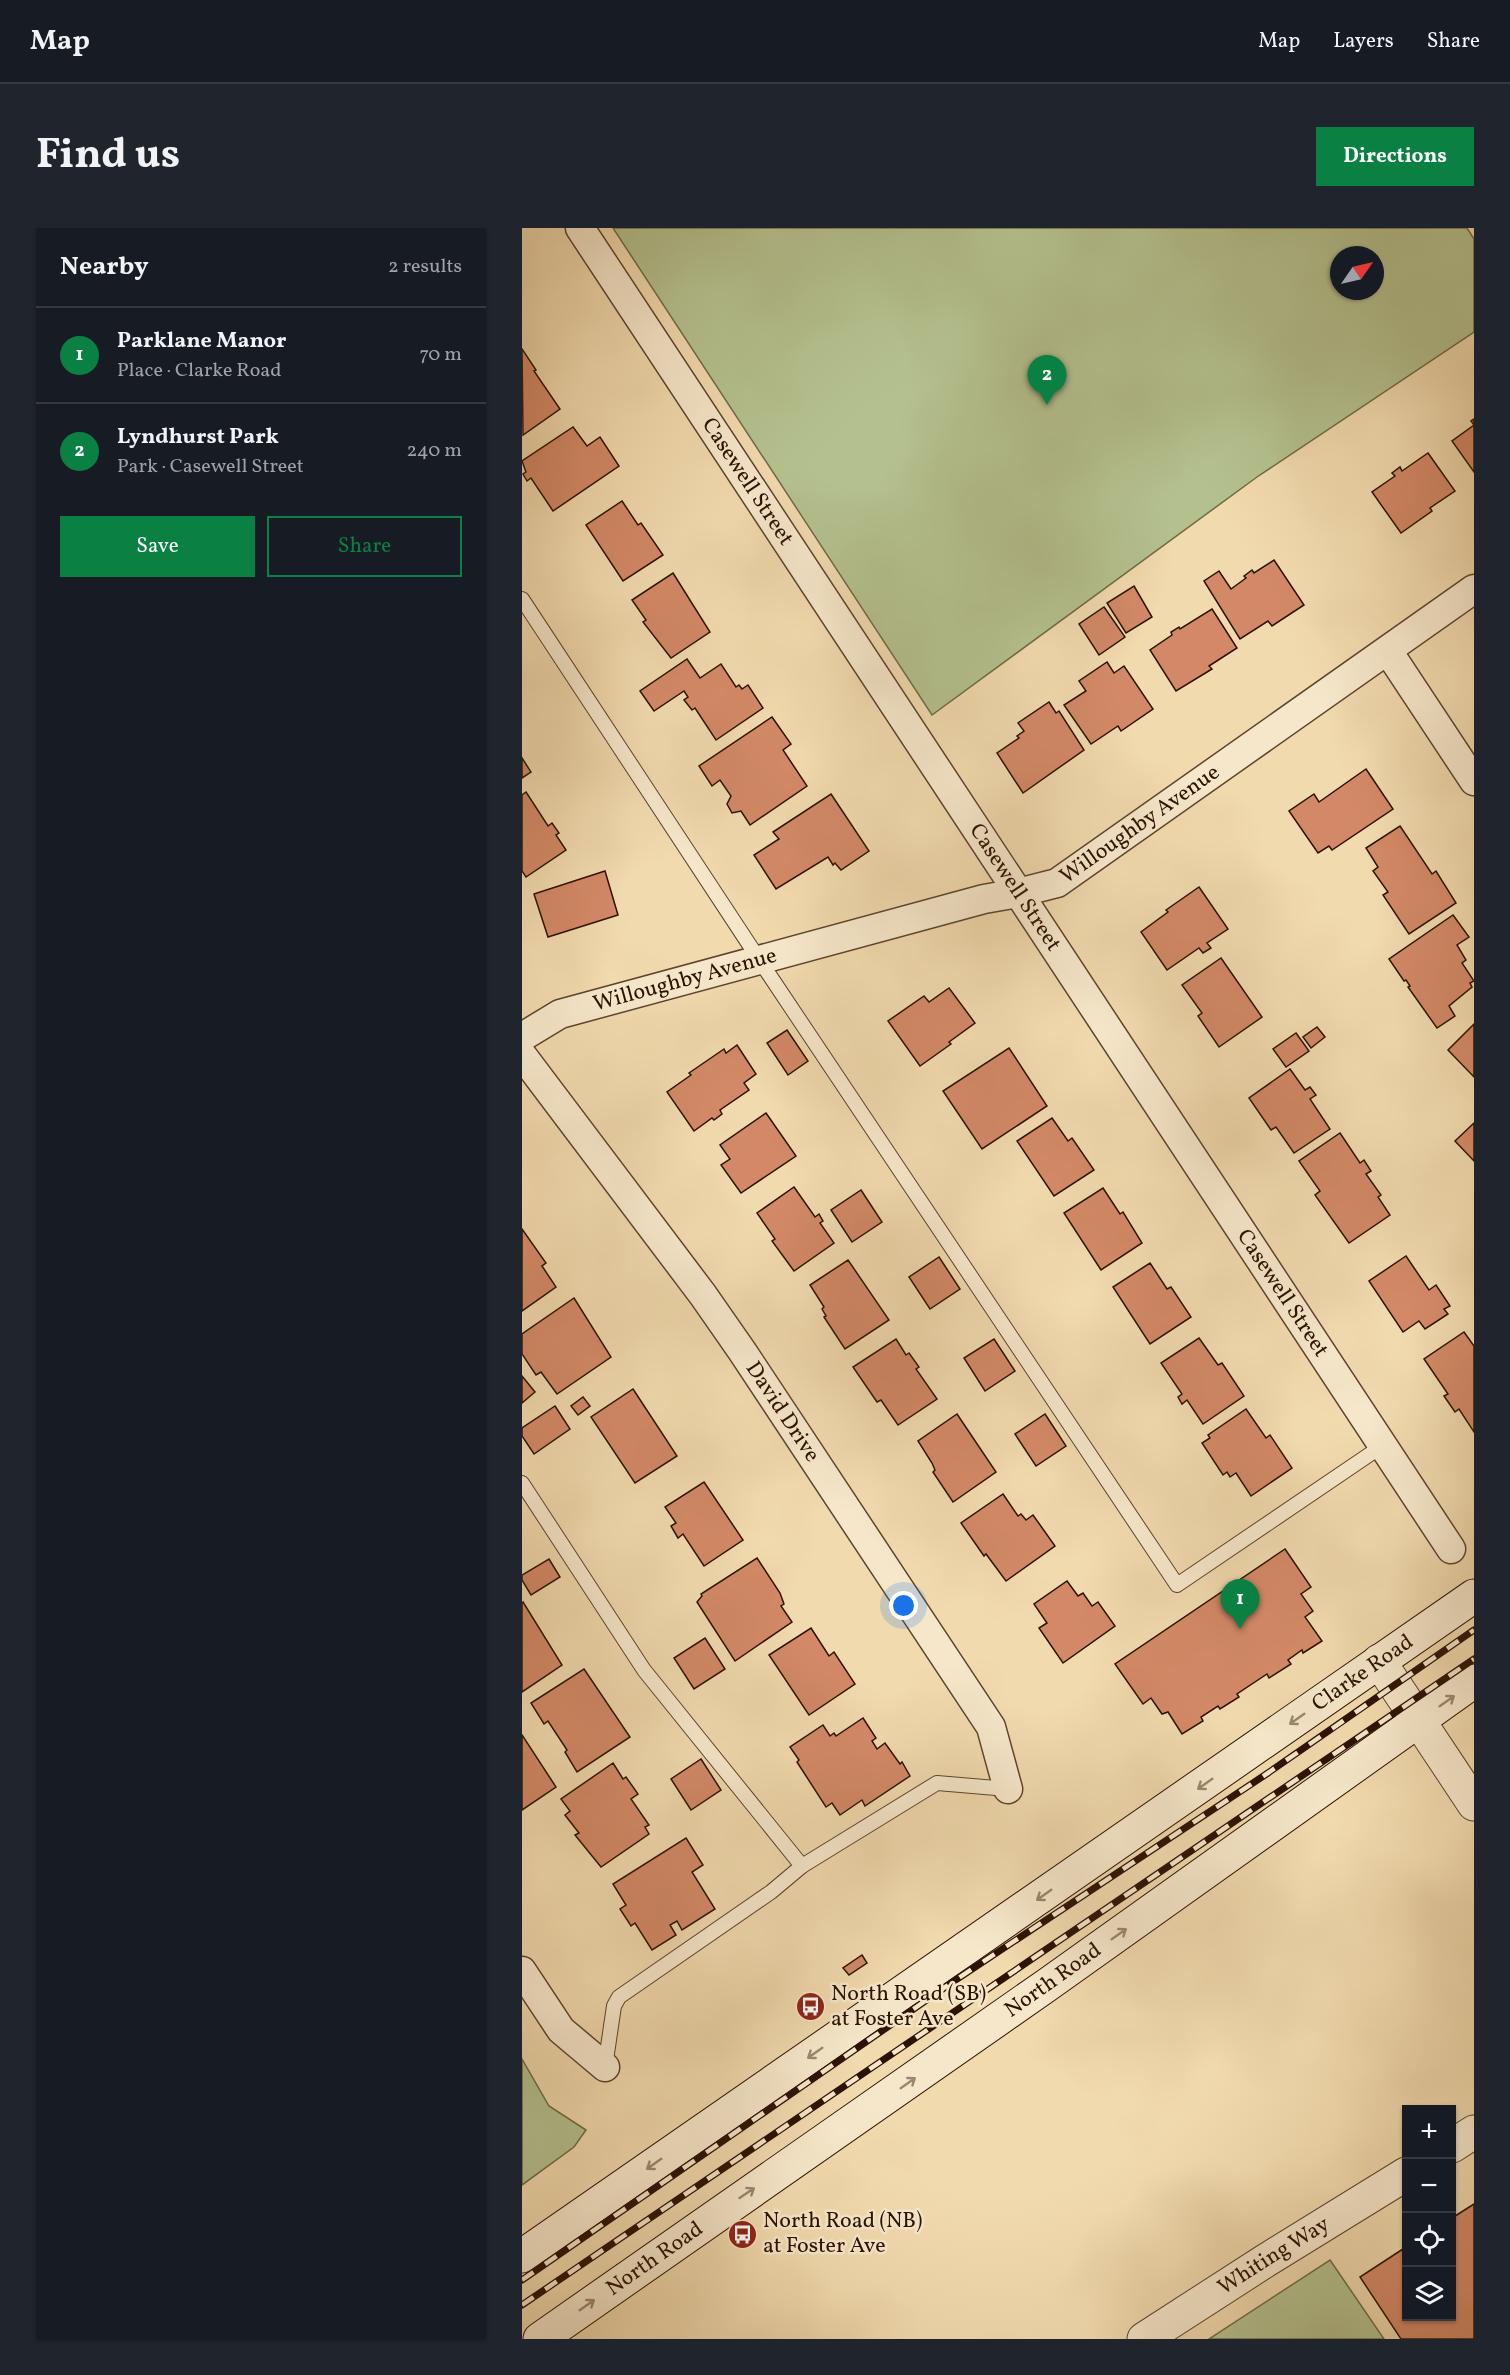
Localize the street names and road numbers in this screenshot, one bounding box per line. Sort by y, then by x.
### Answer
street label: Casewell Street [694,412,801,552]
street label: Willoughby Avenue [1054,757,1226,892]
street label: Casewell Street [961,817,1069,958]
street label: Willoughby Avenue [590,940,780,1020]
street label: Casewell Street [1229,1223,1336,1364]
street label: David Drive [738,1355,827,1469]
street label: Clarke Road [1306,1627,1420,1719]
street label: North Road [998,1935,1108,2025]
street label: Whiting Way [1212,2209,1336,2303]
street label: North Road [600,2214,710,2304]

